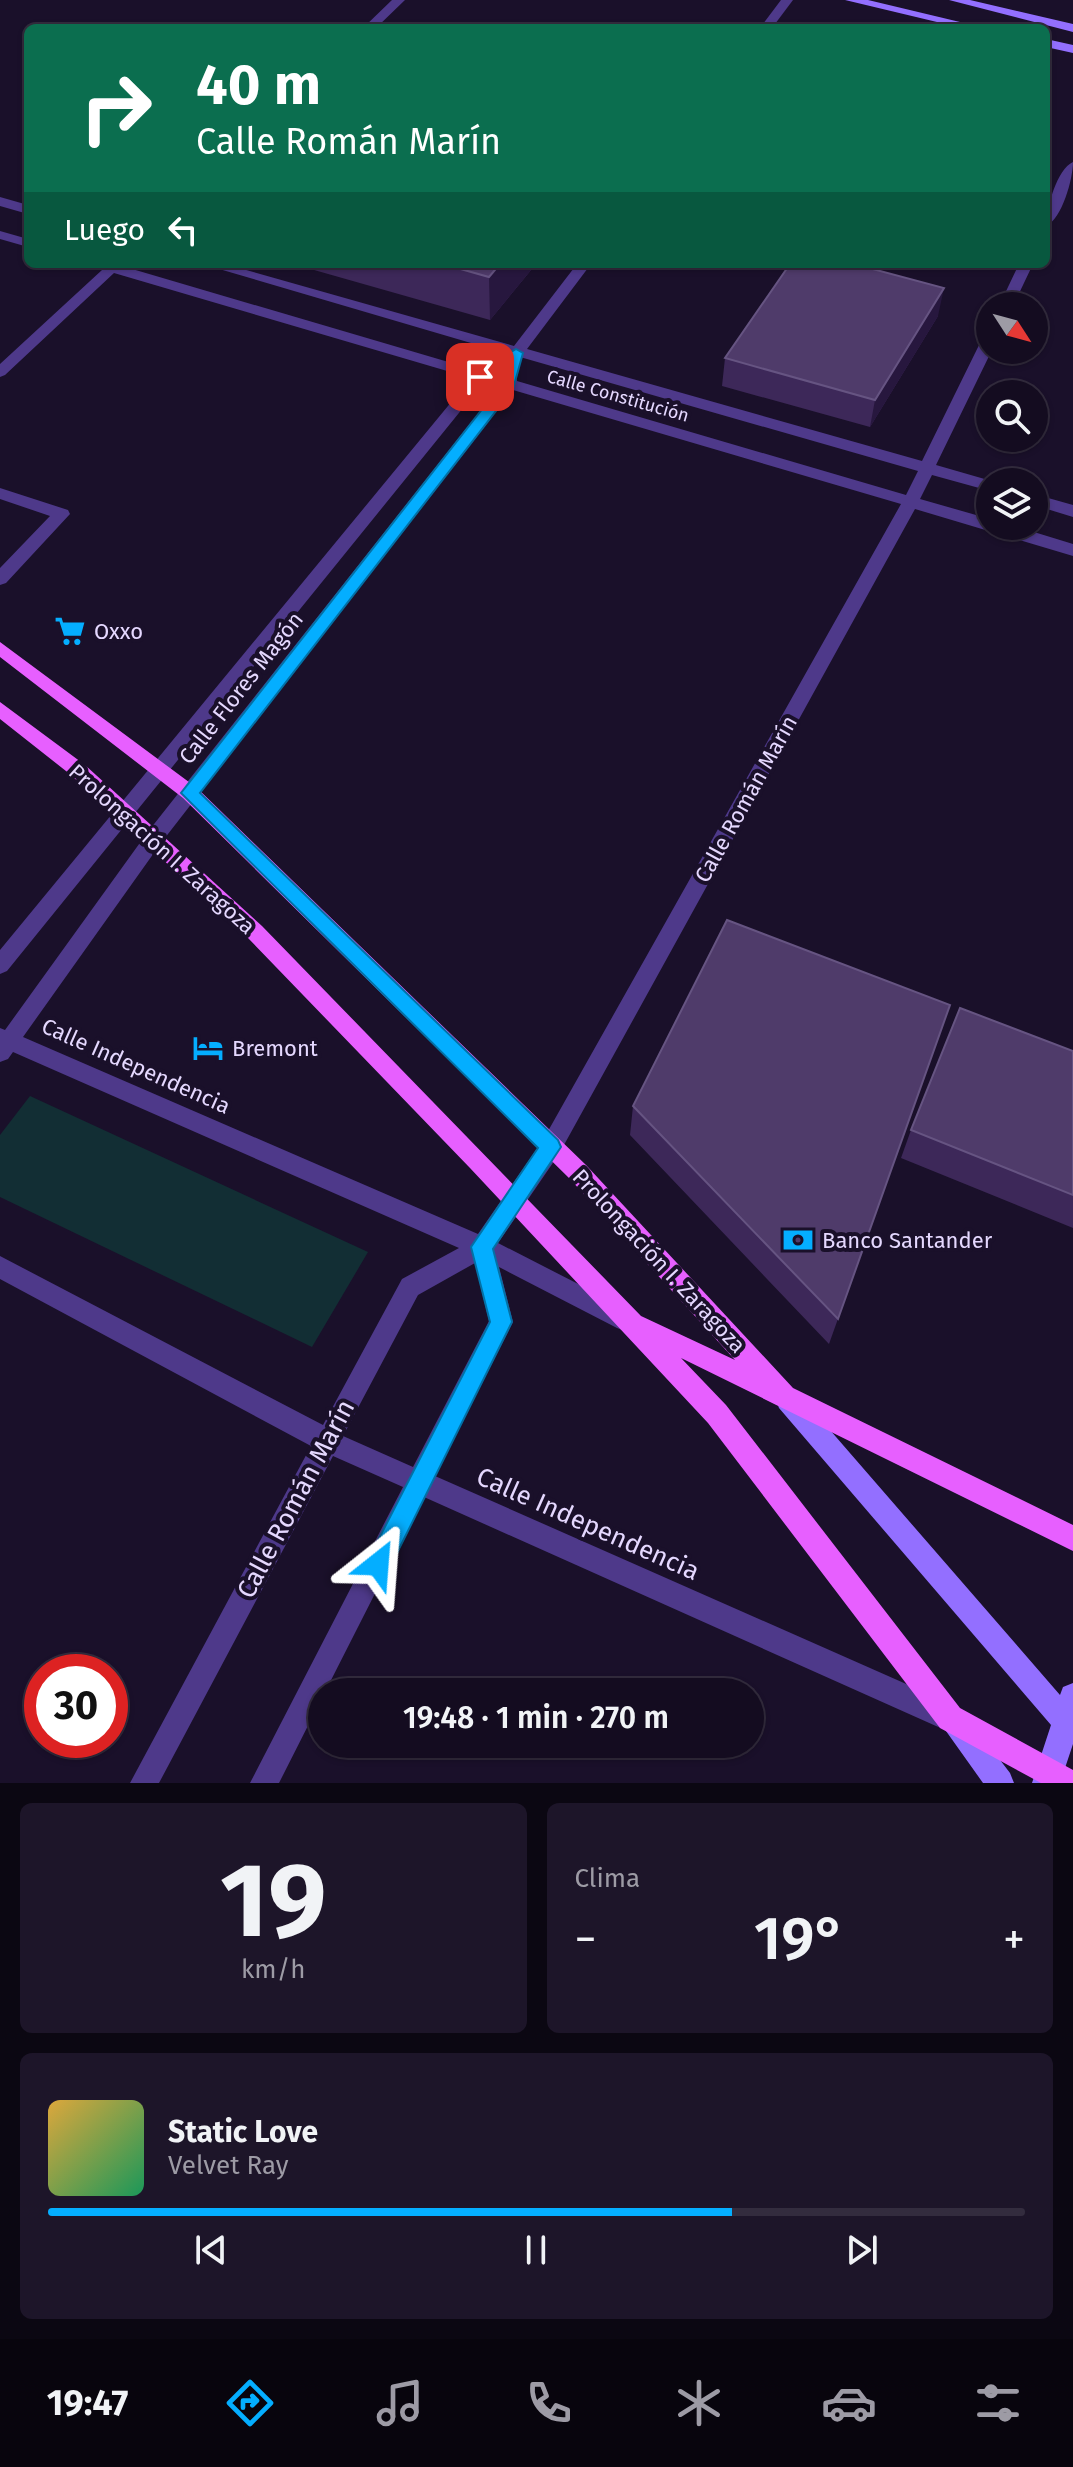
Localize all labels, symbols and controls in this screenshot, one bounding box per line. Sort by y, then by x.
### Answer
text: 40 m [196,52,321,119]
icon: right [64,56,168,160]
text: Calle Román Marín [196,120,501,164]
icon: left [161,208,205,252]
text: Luego [64,212,145,248]
north arrow [976,292,1048,364]
map controls [976,292,1048,540]
pin [446,343,514,411]
icon: arrive [458,355,502,399]
street label: Calle Constitución [544,365,692,427]
button: search [976,380,1048,452]
button: layers [976,468,1048,540]
street label: Calle Flores Magón [173,606,309,770]
supermarket icon: Oxxo [53,614,87,648]
place label: Oxxo [94,618,143,645]
street label: Calle Román Marín [689,711,803,887]
street label: Prolongación I. Zaragoza [63,758,261,940]
street label: Calle Independencia [37,1012,235,1120]
hotel icon: Bremont [191,1031,225,1065]
place label: Bremont [232,1035,318,1062]
street label: Prolongación I. Zaragoza [567,1163,751,1359]
bank icon: Banco Santander [781,1223,815,1257]
place label: Banco Santander [822,1227,993,1254]
street label: Calle Román Marín [231,1394,361,1604]
street label: Calle Independencia [472,1461,704,1587]
position arrow [336,1522,420,1606]
speed limit sign: 30 [24,1654,128,1758]
text: 19:48 · 1 min · 270 m [403,1700,669,1736]
text: 19 [220,1839,327,1964]
text: Clima [575,1863,640,1894]
text: 19° [754,1903,846,1975]
text: − [575,1913,597,1966]
text: + [1003,1913,1025,1966]
text: km/h [241,1954,305,1985]
text: Static Love [168,2114,318,2150]
text: Velvet Ray [168,2150,288,2181]
icon: previous [189,2228,233,2272]
icon: pause [514,2228,558,2272]
icon: next [840,2228,884,2272]
icon: directions [222,2375,278,2431]
icon: music [372,2375,428,2431]
icon: phone [521,2375,577,2431]
icon: climate [671,2375,727,2431]
icon: car [821,2375,877,2431]
icon: filters [970,2375,1026,2431]
text: 19:47 [47,2381,128,2425]

